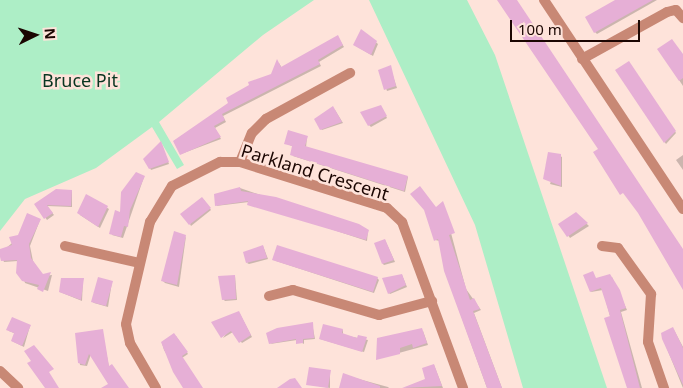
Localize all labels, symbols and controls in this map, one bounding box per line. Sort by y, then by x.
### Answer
north arrow [10,10,60,60]
scale bar [513,10,643,42]
text: 100 m [518,19,562,39]
text: N [41,28,60,40]
park label: Bruce Pit [42,69,118,91]
street label: Parkland Crescent [239,139,391,205]

